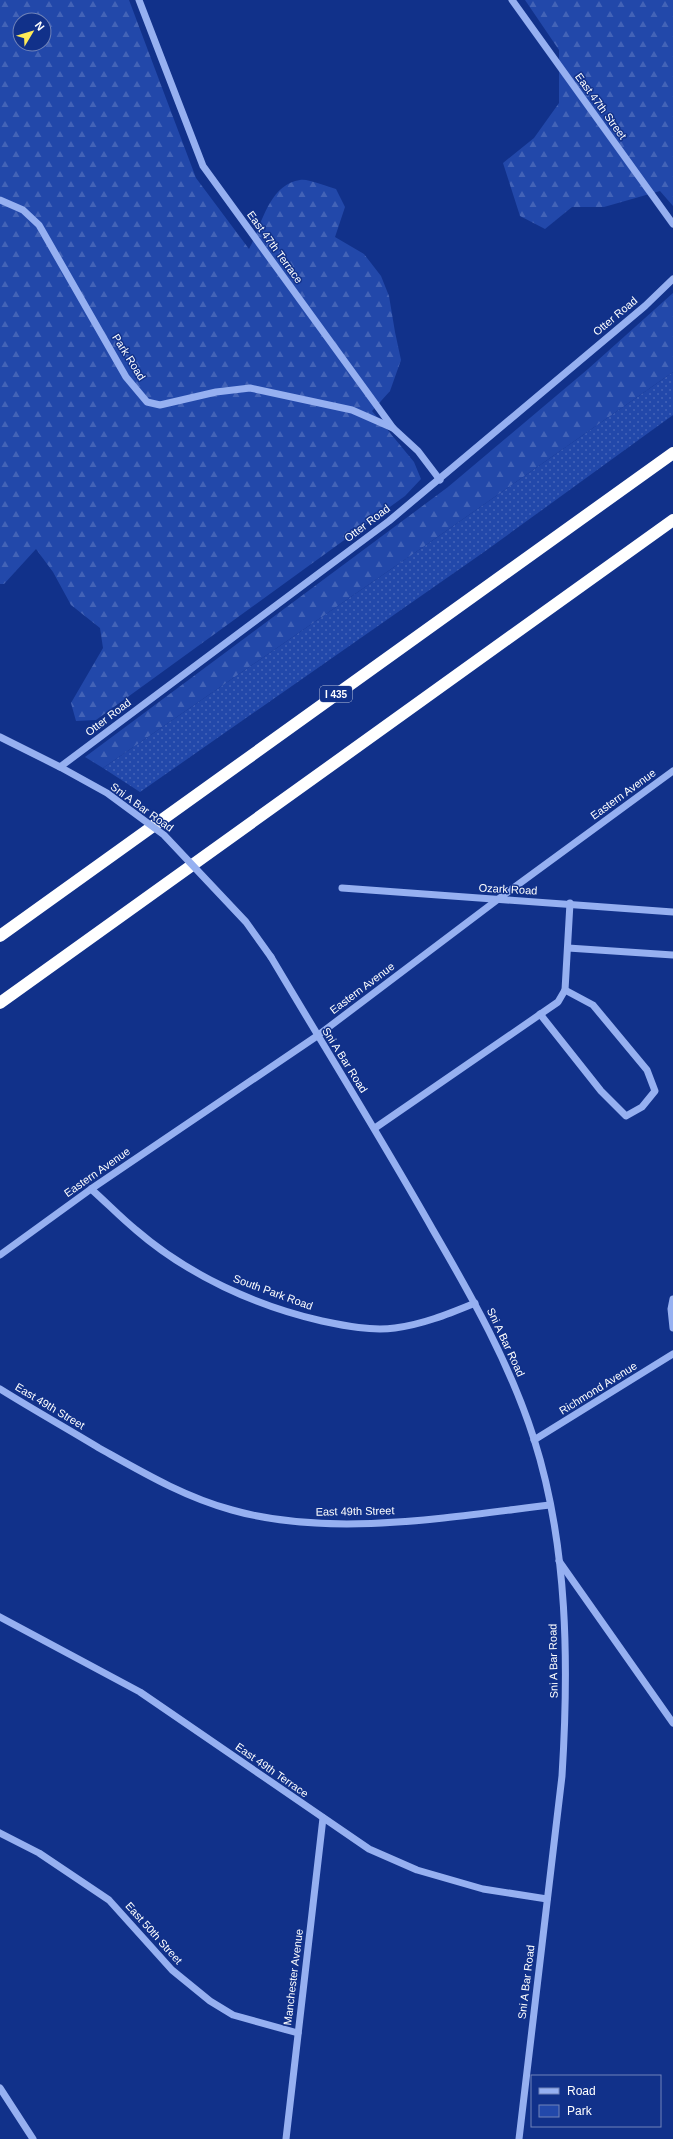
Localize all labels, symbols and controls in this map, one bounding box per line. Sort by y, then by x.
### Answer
north arrow [12,12,52,52]
text: N [33,19,47,33]
street label: East 47th Street [573,71,629,141]
street label: East 47th Terrace [245,209,305,285]
street label: Otter Road [591,294,639,338]
street label: Park Road [110,332,148,382]
street label: Otter Road [342,502,392,544]
road number: I 435 [320,686,352,702]
street label: Otter Road [83,696,133,738]
street label: Eastern Avenue [588,766,658,822]
street label: Sni A Bar Road [108,780,176,834]
street label: Ozark Road [478,881,538,897]
street label: Eastern Avenue [327,960,397,1016]
street label: Sni A Bar Road [320,1025,370,1095]
street label: Eastern Avenue [62,1145,132,1199]
street label: South Park Road [232,1272,314,1312]
street label: Sni A Bar Road [485,1306,527,1378]
street label: Richmond Avenue [557,1359,639,1417]
street label: East 49th Street [13,1381,87,1431]
street label: East 49th Street [315,1504,395,1518]
street label: Sni A Bar Road [546,1624,560,1698]
street label: East 49th Terrace [233,1740,311,1800]
street label: East 50th Street [123,1900,185,1966]
street label: Manchester Avenue [281,1928,305,2026]
street label: Sni A Bar Road [515,1944,537,2020]
legend [531,2075,661,2127]
text: Road [567,2084,596,2098]
text: Park [567,2104,593,2118]

